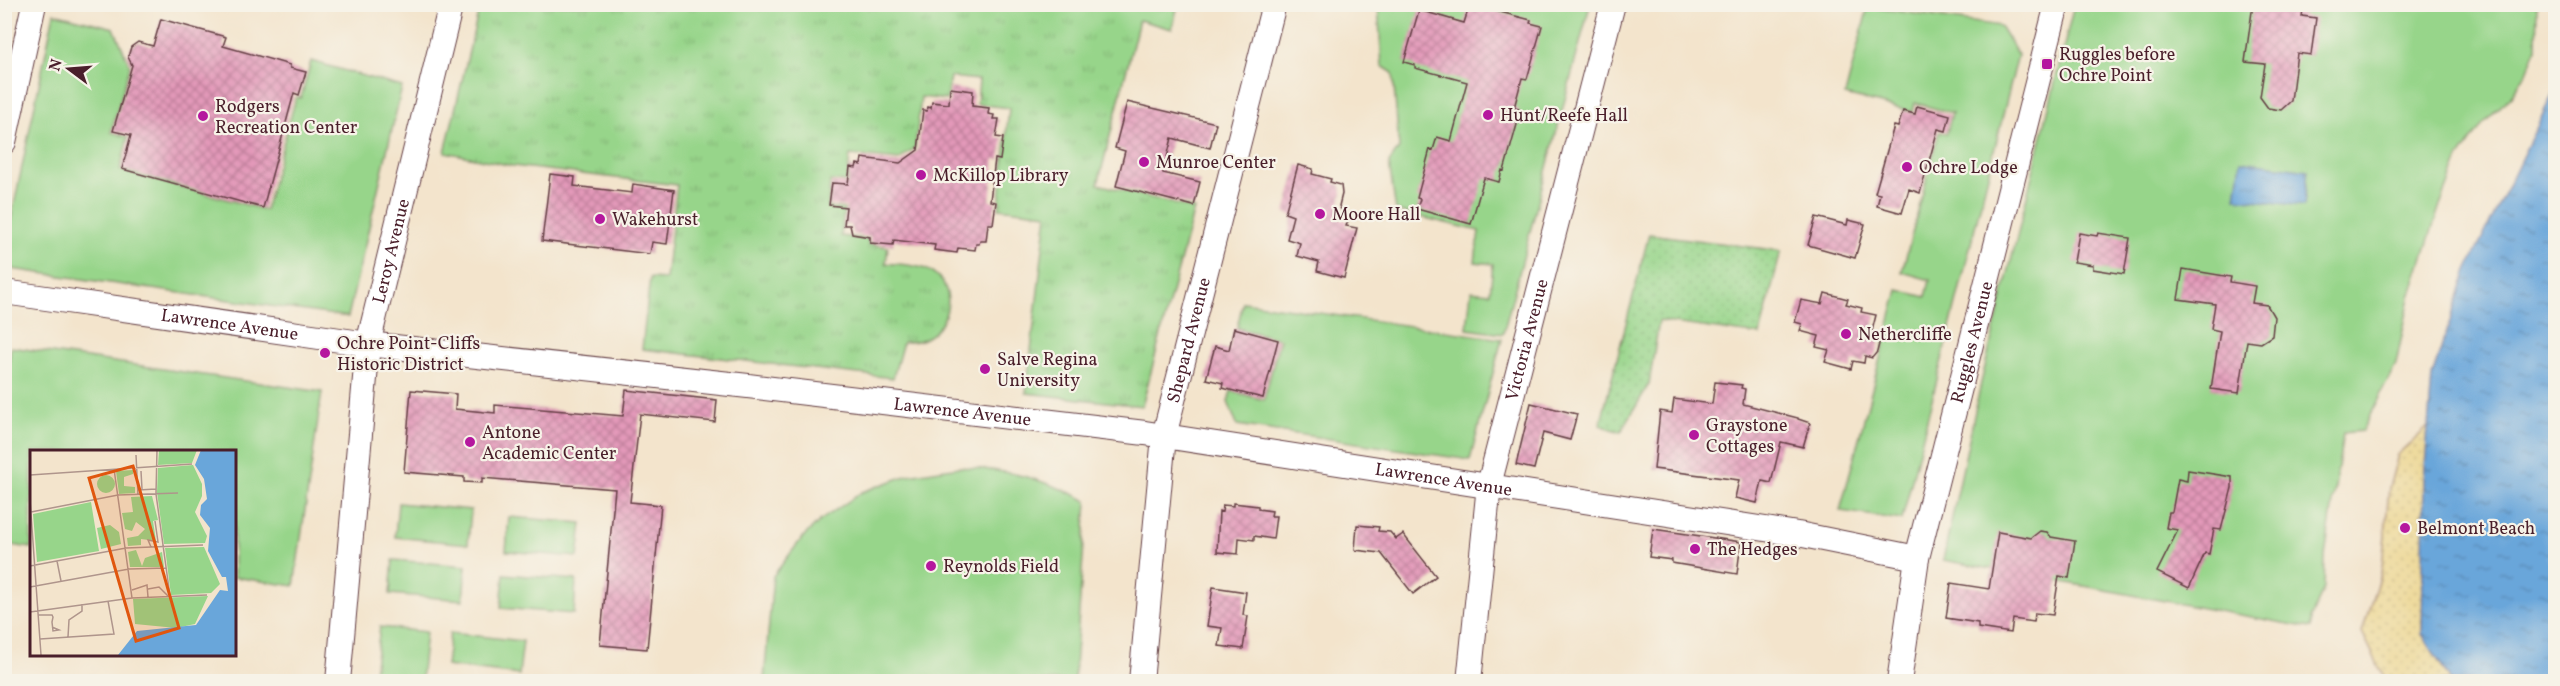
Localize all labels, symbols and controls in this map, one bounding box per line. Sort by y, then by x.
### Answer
north arrow [39,39,99,99]
place label: Ruggles before Ochre Point [2059,43,2175,89]
text: N [44,56,69,74]
marker: Ruggles before Ochre Point [2040,57,2054,71]
place label: Rodgers Recreation Center [215,95,358,141]
place label: Hunt/Reefe Hall [1500,104,1628,129]
marker: Hunt/Reefe Hall [1481,108,1495,122]
marker: Rodgers Recreation Center [196,109,210,123]
place label: Munroe Center [1156,151,1276,176]
marker: Munroe Center [1137,155,1151,169]
place label: Ochre Lodge [1919,156,2018,181]
marker: Ochre Lodge [1900,160,1914,174]
place label: McKillop Library [933,164,1069,189]
marker: McKillop Library [914,168,928,182]
street label: Leroy Avenue [367,196,417,307]
place label: Moore Hall [1332,203,1421,228]
marker: Moore Hall [1313,207,1327,221]
place label: Wakehurst [612,208,698,233]
marker: Wakehurst [593,212,607,226]
street label: Shepard Avenue [1162,275,1218,406]
street label: Victoria Avenue [1500,276,1556,404]
street label: Ruggles Avenue [1946,279,2000,406]
street label: Lawrence Avenue [159,304,300,348]
place label: Nethercliffe [1858,323,1952,348]
marker: Nethercliffe [1839,327,1853,341]
place label: Ochre Point-Cliffs Historic District [337,332,480,378]
marker: Ochre Point-Cliffs Historic District [318,346,332,360]
place label: Salve Regina University [997,348,1098,394]
marker: Salve Regina University [978,362,992,376]
street label: Lawrence Avenue [892,392,1033,433]
place label: Graystone Cottages [1706,414,1788,460]
place label: Antone Academic Center [482,421,617,467]
marker: Graystone Cottages [1687,428,1701,442]
marker: Antone Academic Center [463,435,477,449]
inset map [30,450,236,656]
street label: Lawrence Avenue [1373,458,1514,504]
place label: Belmont Beach [2417,517,2536,542]
marker: Belmont Beach [2398,521,2412,535]
place label: The Hedges [1707,538,1798,563]
marker: The Hedges [1688,542,1702,556]
place label: Reynolds Field [943,555,1059,580]
marker: Reynolds Field [924,559,938,573]

